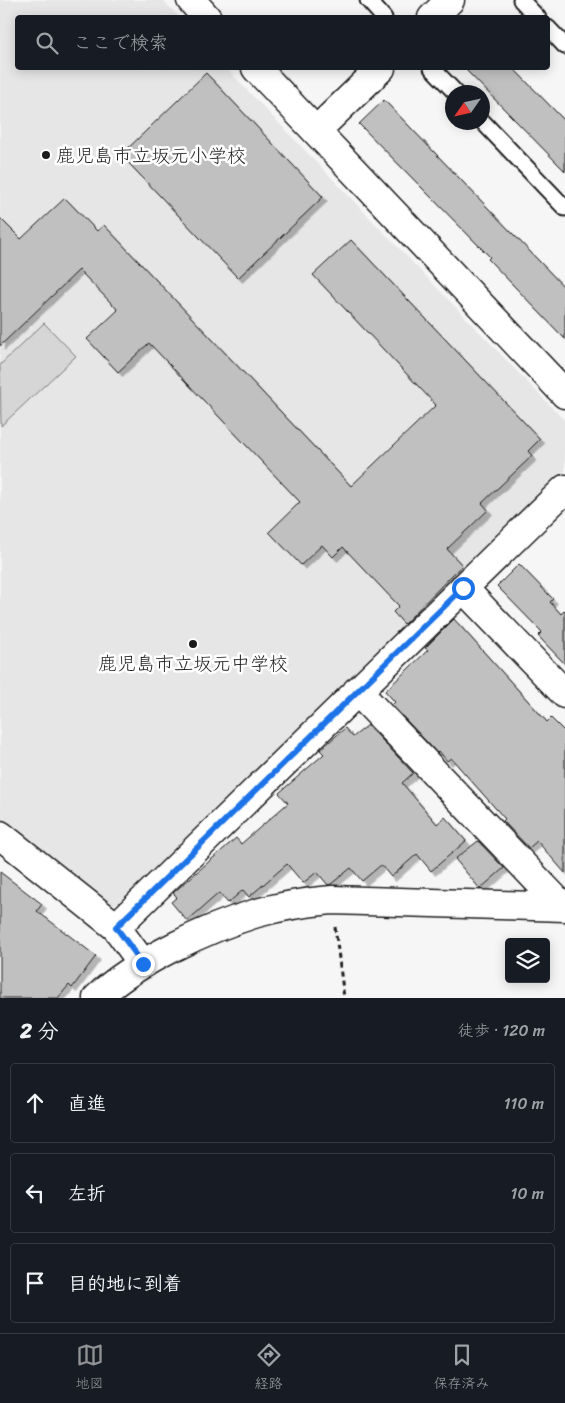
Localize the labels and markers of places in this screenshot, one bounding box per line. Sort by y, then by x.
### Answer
place label: 鹿児島市立坂元小学校 [56,139,246,172]
marker: 鹿児島市立坂元小学校 [40,149,52,161]
marker: 鹿児島市立坂元中学校 [187,638,199,650]
place label: 鹿児島市立坂元中学校 [98,647,288,680]

